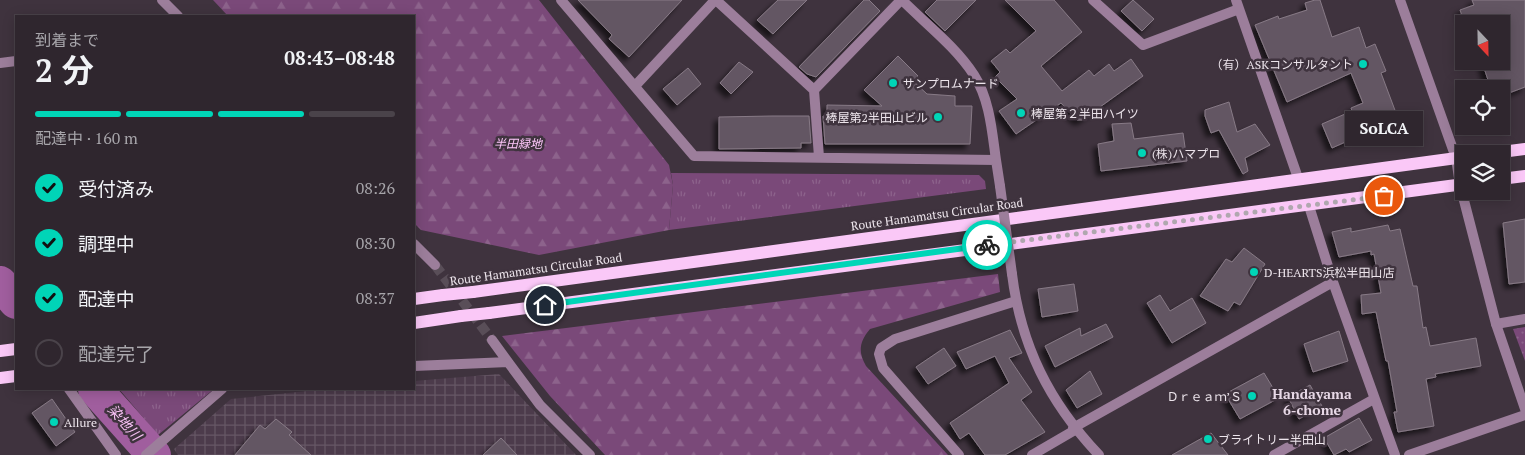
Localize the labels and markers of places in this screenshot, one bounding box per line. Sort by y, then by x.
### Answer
place label: （有）ASKコンサルタント [1211,57,1353,72]
marker: （有）ASKコンサルタント [1357,58,1369,70]
place label: サンプロムナード [903,76,999,91]
marker: サンプロムナード [887,77,899,89]
place label: 棒屋第２半田ハイツ [1031,106,1139,121]
marker: 棒屋第２半田ハイツ [1015,107,1027,119]
place label: 棒屋第2半田山ビル [826,110,928,125]
marker: 棒屋第2半田山ビル [932,111,944,123]
callout: SoLCA [1345,111,1423,146]
place label: (株)ハマプロ [1152,146,1220,161]
marker: (株)ハマプロ [1136,147,1148,159]
pin [1363,175,1405,217]
place label: D-HEARTS浜松半田山店 [1264,265,1394,280]
marker: D-HEARTS浜松半田山店 [1248,266,1260,278]
pin [524,284,566,326]
place label: Ｄｒｅａｍ’Ｓ [1166,389,1242,404]
marker: Ｄｒｅａｍ’Ｓ [1246,390,1258,402]
place label: Allure [64,415,97,430]
marker: Allure [48,416,60,428]
place label: ブライトリー半田山 [1218,432,1326,447]
marker: ブライトリー半田山 [1202,433,1214,445]

